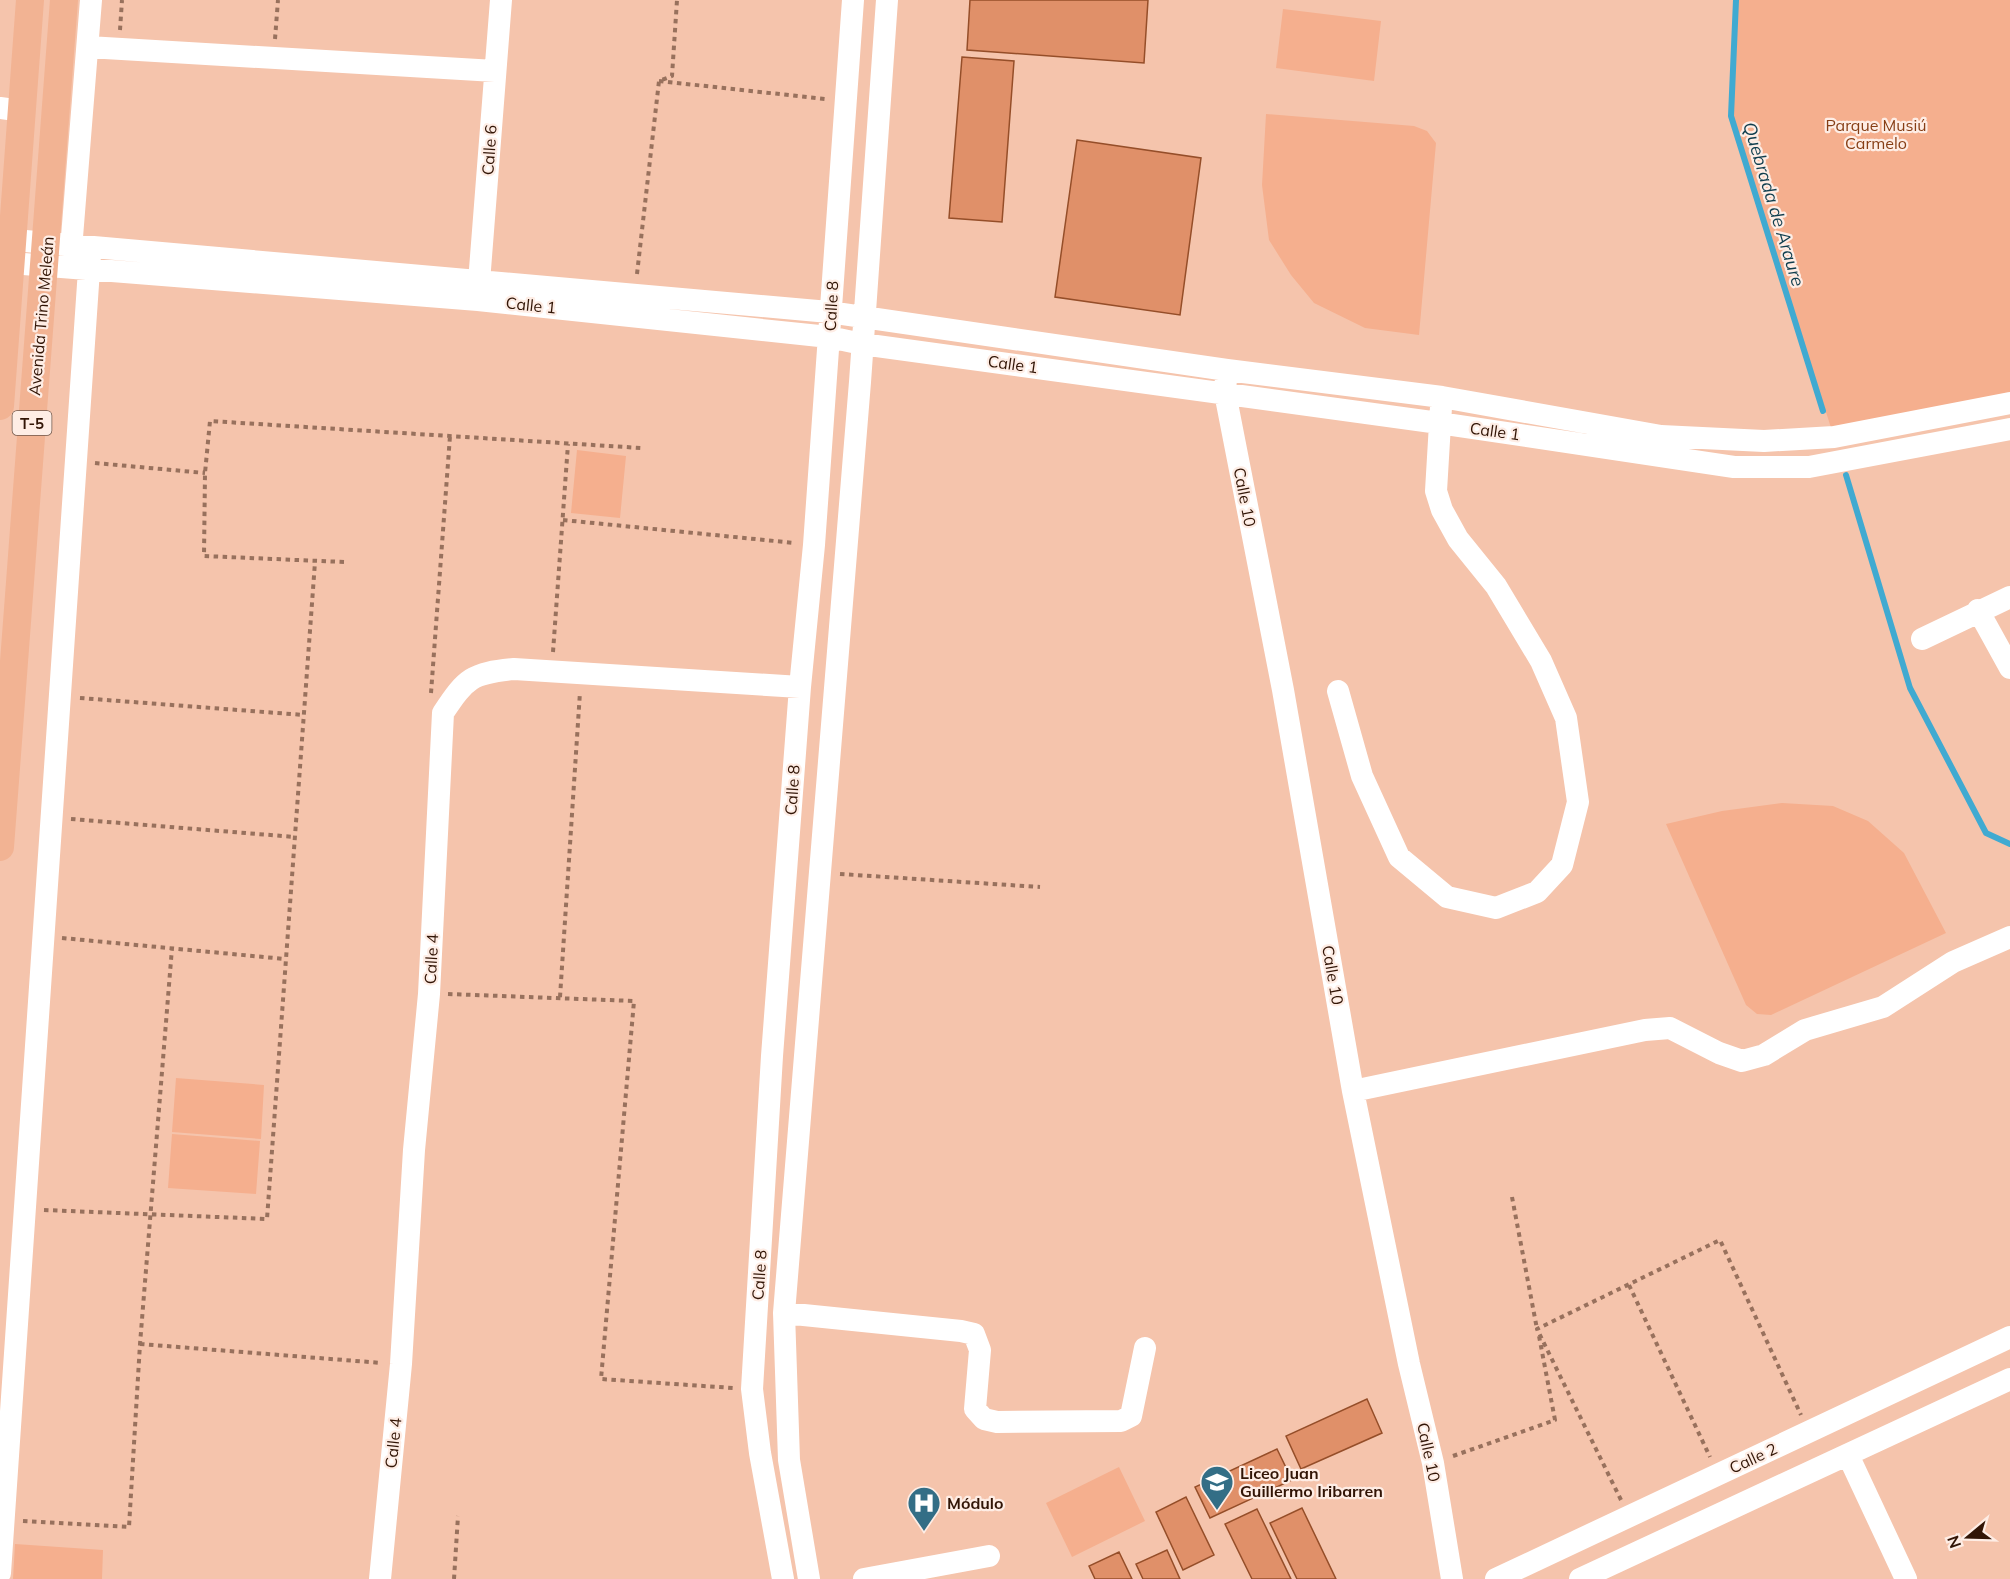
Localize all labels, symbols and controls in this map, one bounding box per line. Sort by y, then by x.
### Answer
park label: Parque Musiú Carmelo [1826,115,1927,153]
water label: Quebrada de Araure [1738,119,1810,289]
street label: Calle 6 [477,124,501,176]
street label: Avenida Trino Meleán [24,236,58,396]
street label: Calle 8 [820,280,842,332]
street label: Calle 1 [505,292,557,318]
street label: Calle 1 [987,351,1039,377]
road number: T-5 [12,411,51,435]
street label: Calle 1 [1469,418,1521,444]
street label: Calle 10 [1229,466,1261,528]
street label: Calle 8 [780,764,804,816]
street label: Calle 4 [420,933,442,985]
street label: Calle 10 [1318,944,1348,1006]
street label: Calle 8 [747,1249,771,1301]
street label: Calle 4 [380,1417,406,1469]
street label: Calle 10 [1413,1421,1445,1483]
street label: Calle 2 [1726,1438,1780,1478]
place label: Liceo Juan Guillermo Iribarren [1240,1463,1383,1501]
school or university icon: Liceo Juan Guillermo Iribarren [1199,1464,1235,1511]
hospital icon: Módulo [906,1485,942,1532]
place label: Módulo [947,1493,1004,1513]
north arrow [1938,1507,1998,1567]
text: N [1942,1533,1965,1551]

